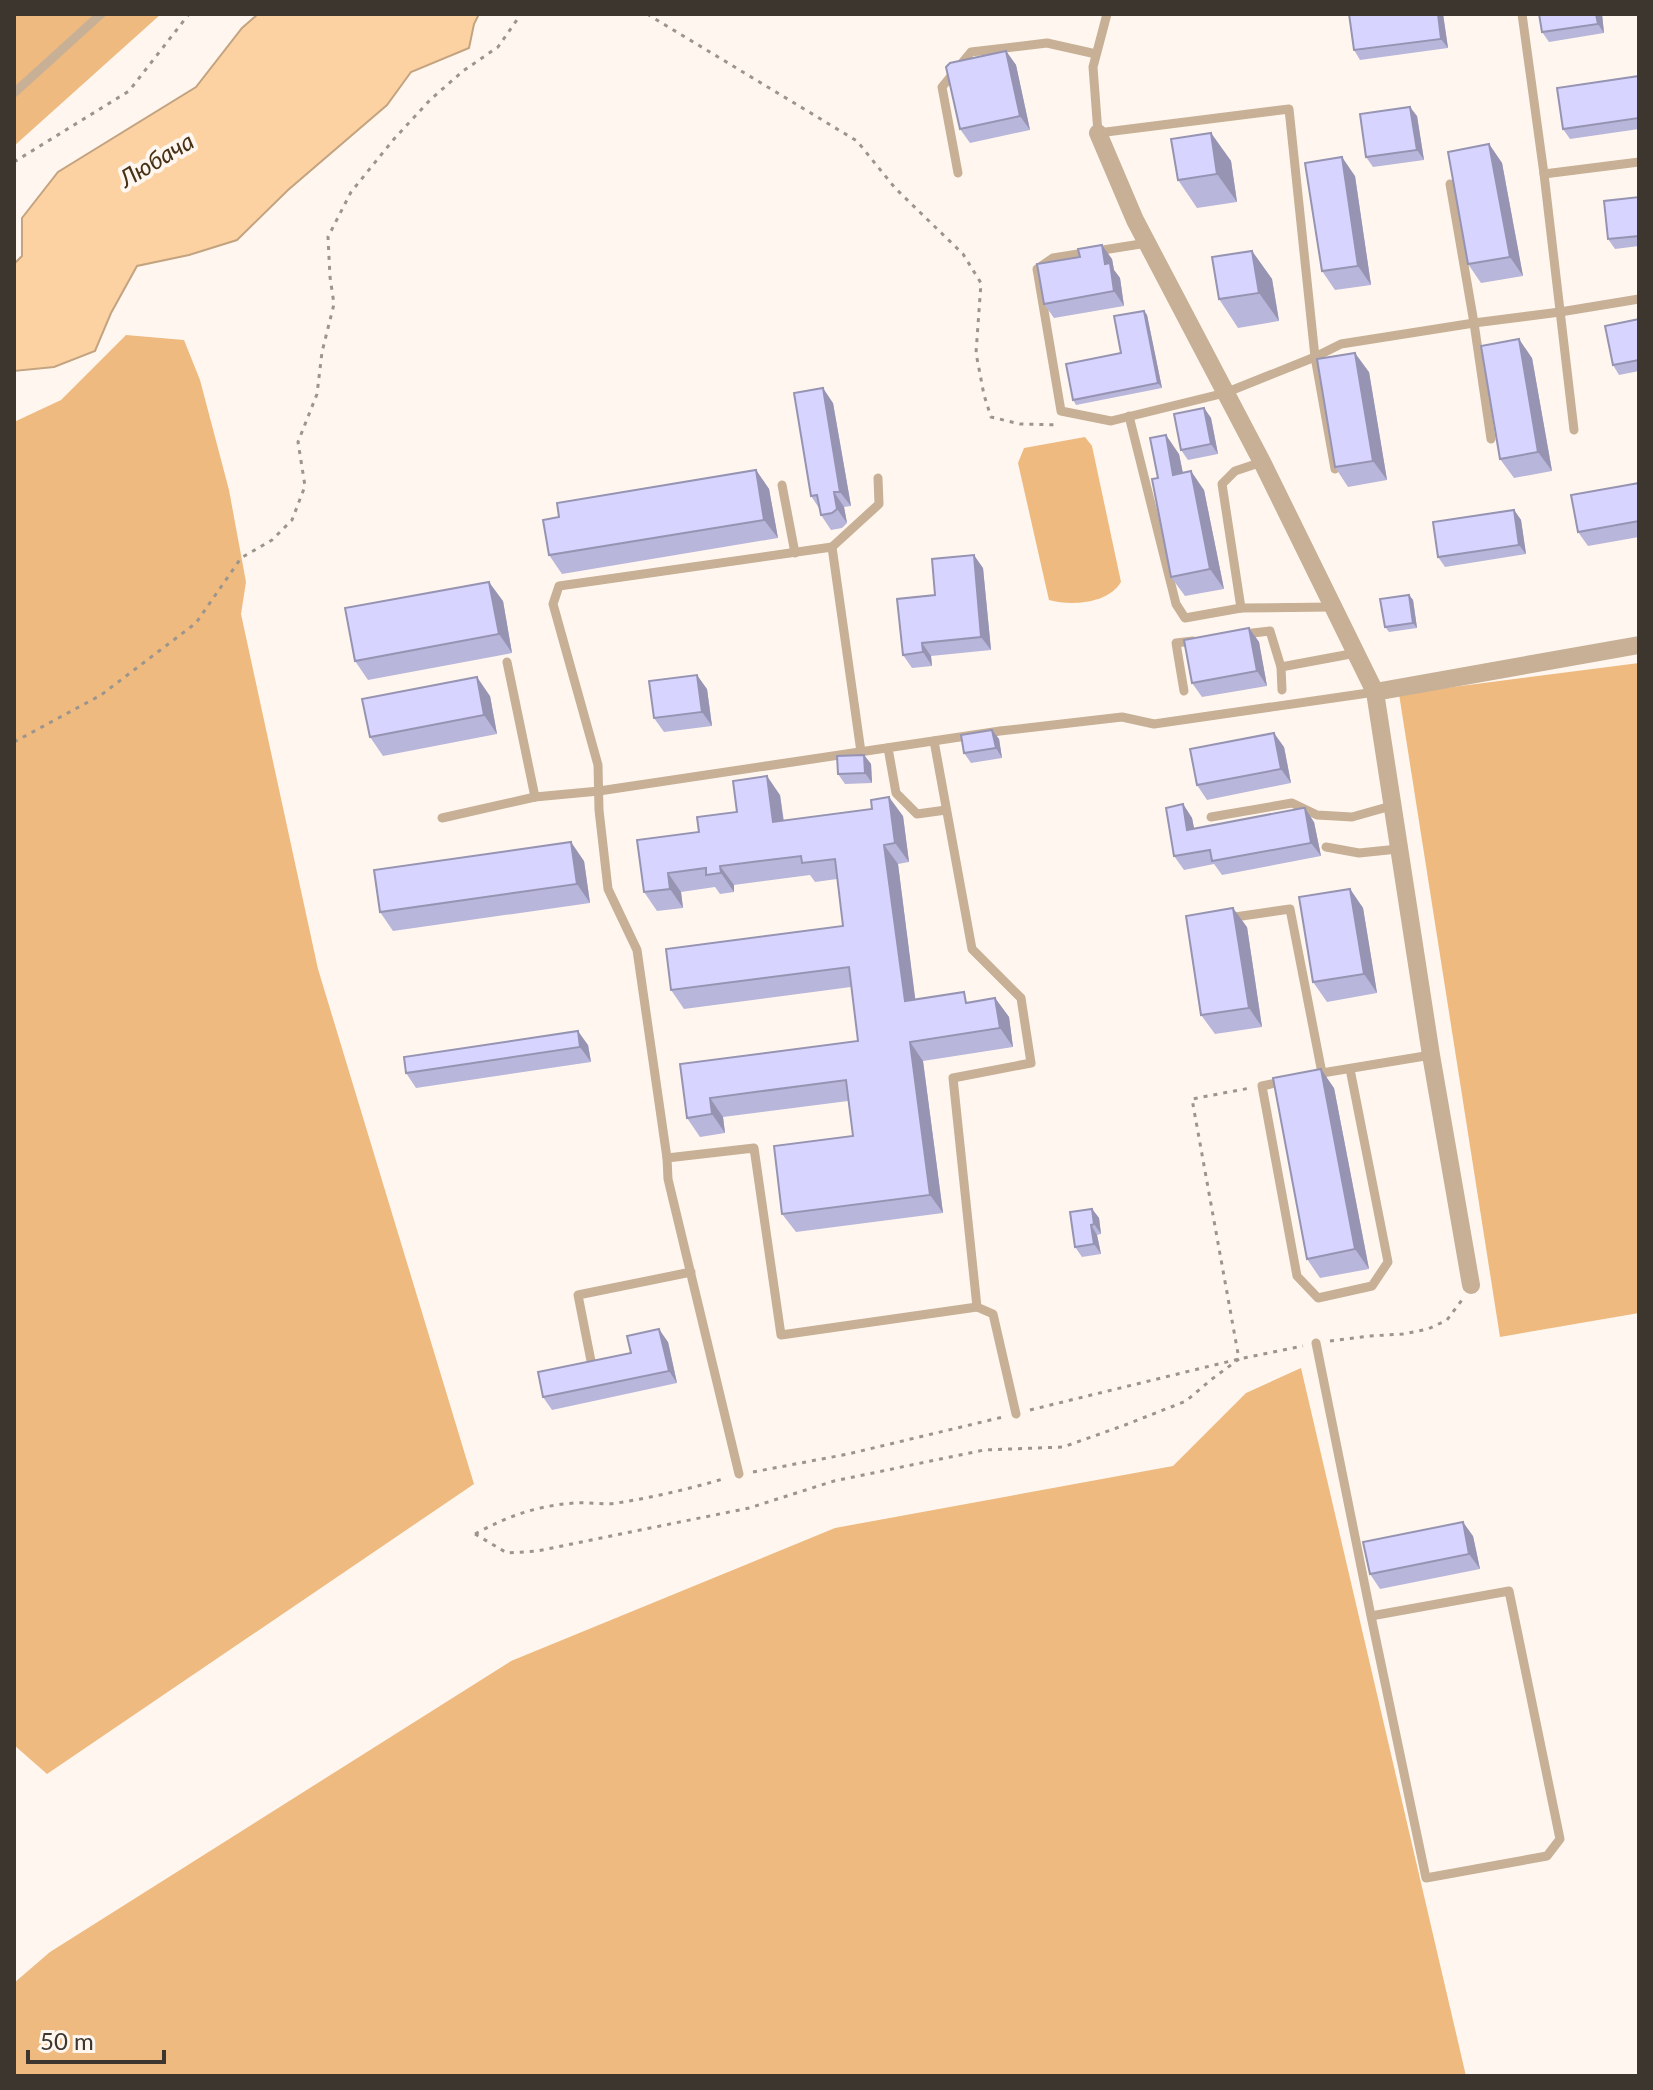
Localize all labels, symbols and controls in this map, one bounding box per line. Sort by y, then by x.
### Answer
water label: Любача [113,125,199,193]
scale bar [28,2014,164,2064]
text: 50 m [40,2026,94,2055]

